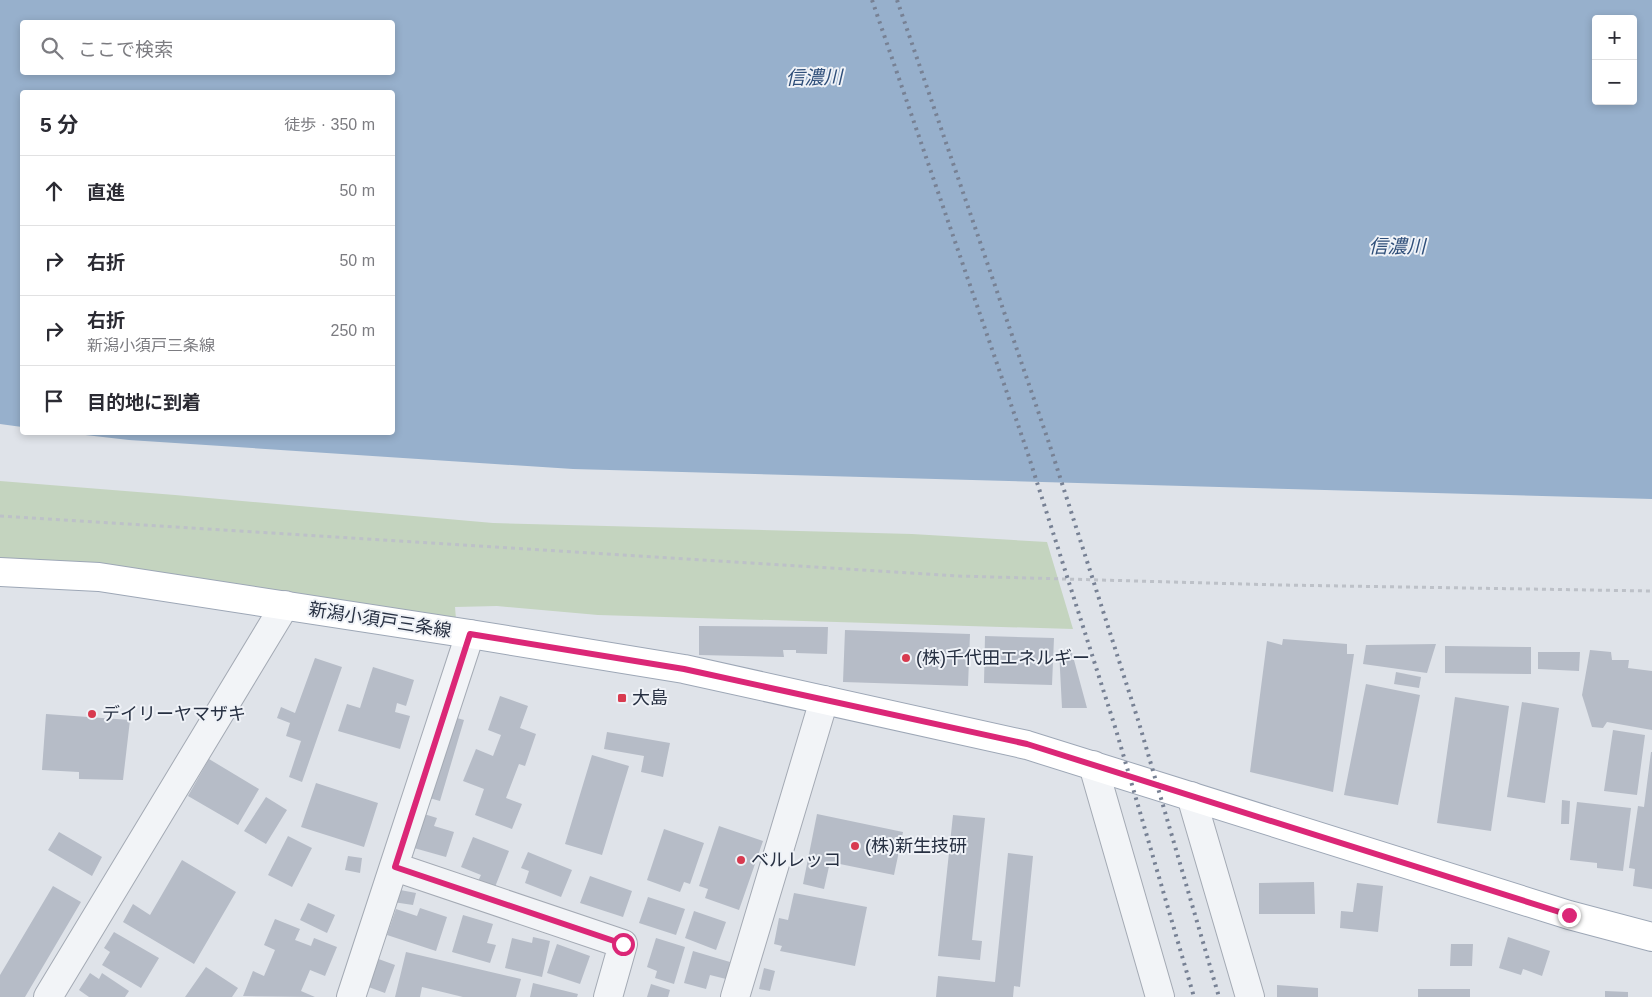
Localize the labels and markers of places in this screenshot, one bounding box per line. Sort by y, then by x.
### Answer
place label: (株)千代田エネルギー [916,648,1090,668]
marker: (株)千代田エネルギー [900,652,912,664]
place label: 大島 [632,688,668,708]
marker: 大島 [616,692,628,704]
place label: デイリーヤマザキ [102,704,246,724]
marker: デイリーヤマザキ [86,708,98,720]
place label: (株)新生技研 [865,836,967,856]
marker: (株)新生技研 [849,840,861,852]
place label: ベルレッコ [751,850,841,870]
marker: ベルレッコ [735,854,747,866]

